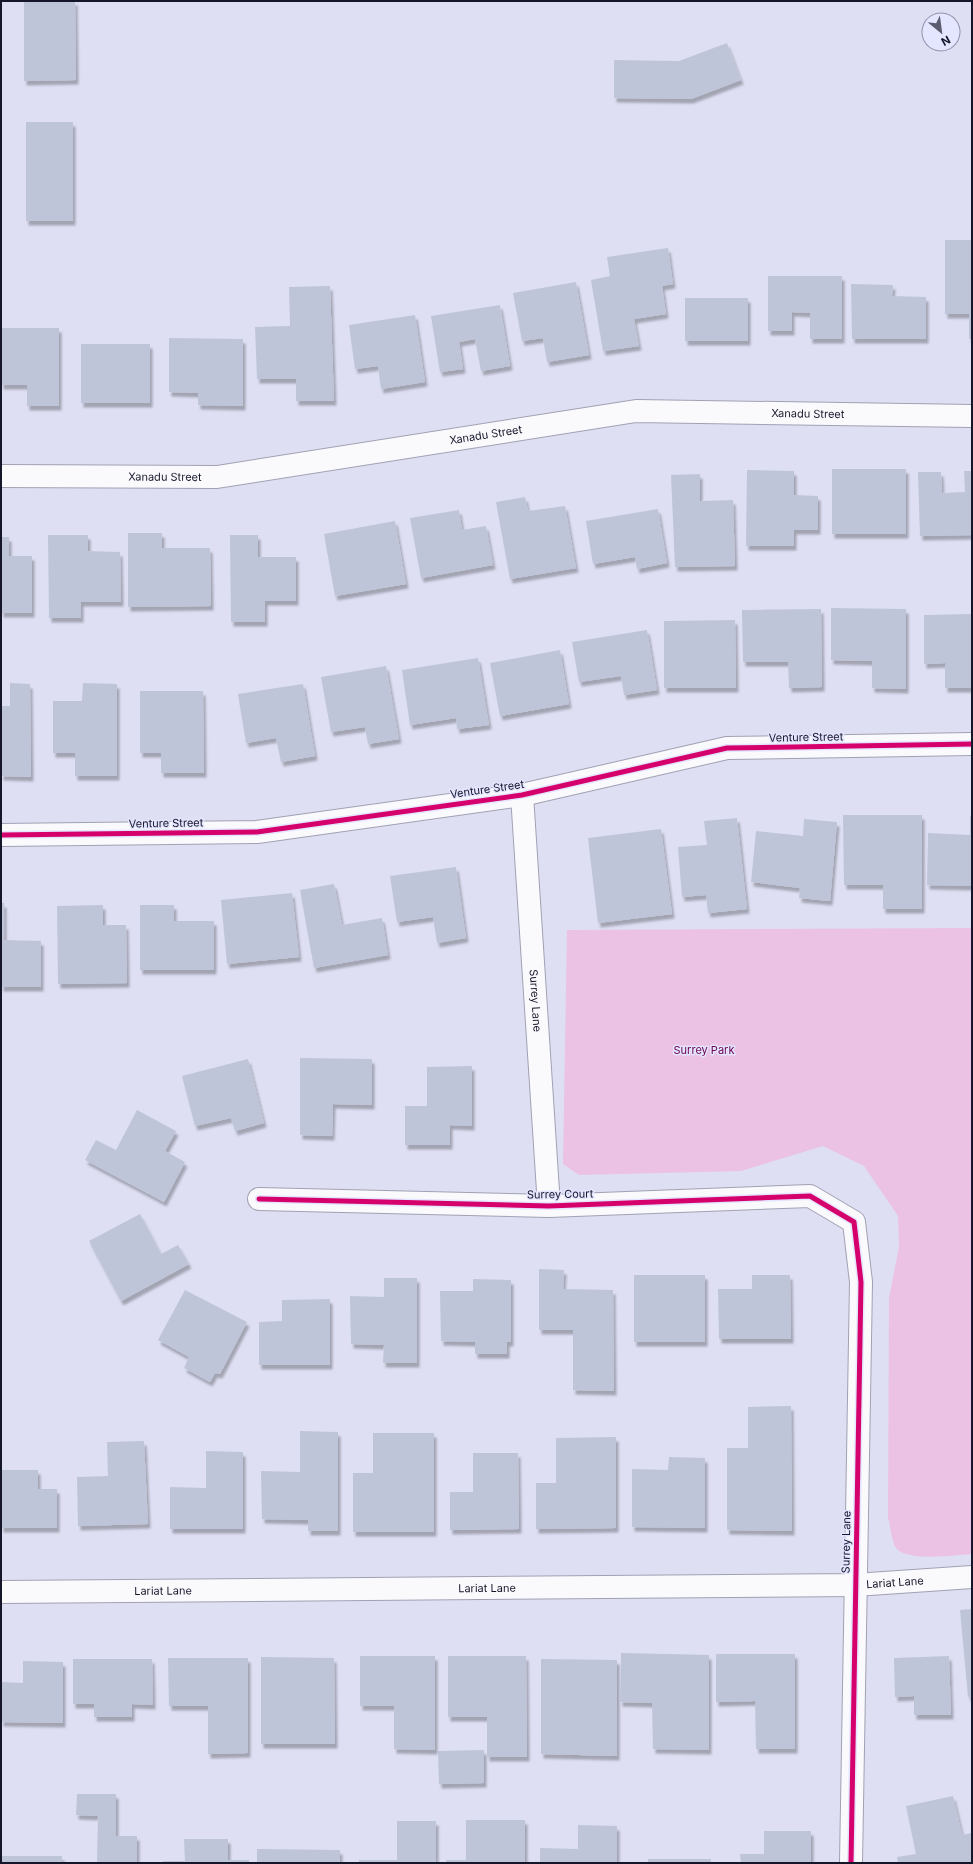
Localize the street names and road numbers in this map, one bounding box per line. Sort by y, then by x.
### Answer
street label: Xanadu Street [771,406,845,421]
street label: Xanadu Street [448,422,523,447]
street label: Xanadu Street [128,470,202,484]
street label: Venture Street [769,729,844,745]
street label: Venture Street [449,777,525,801]
street label: Venture Street [129,815,204,831]
street label: Surrey Lane [526,969,545,1032]
street label: Surrey Court [527,1186,594,1202]
street label: Surrey Lane [838,1511,854,1573]
street label: Lariat Lane [866,1573,924,1591]
street label: Lariat Lane [458,1581,516,1595]
street label: Lariat Lane [134,1583,192,1598]

